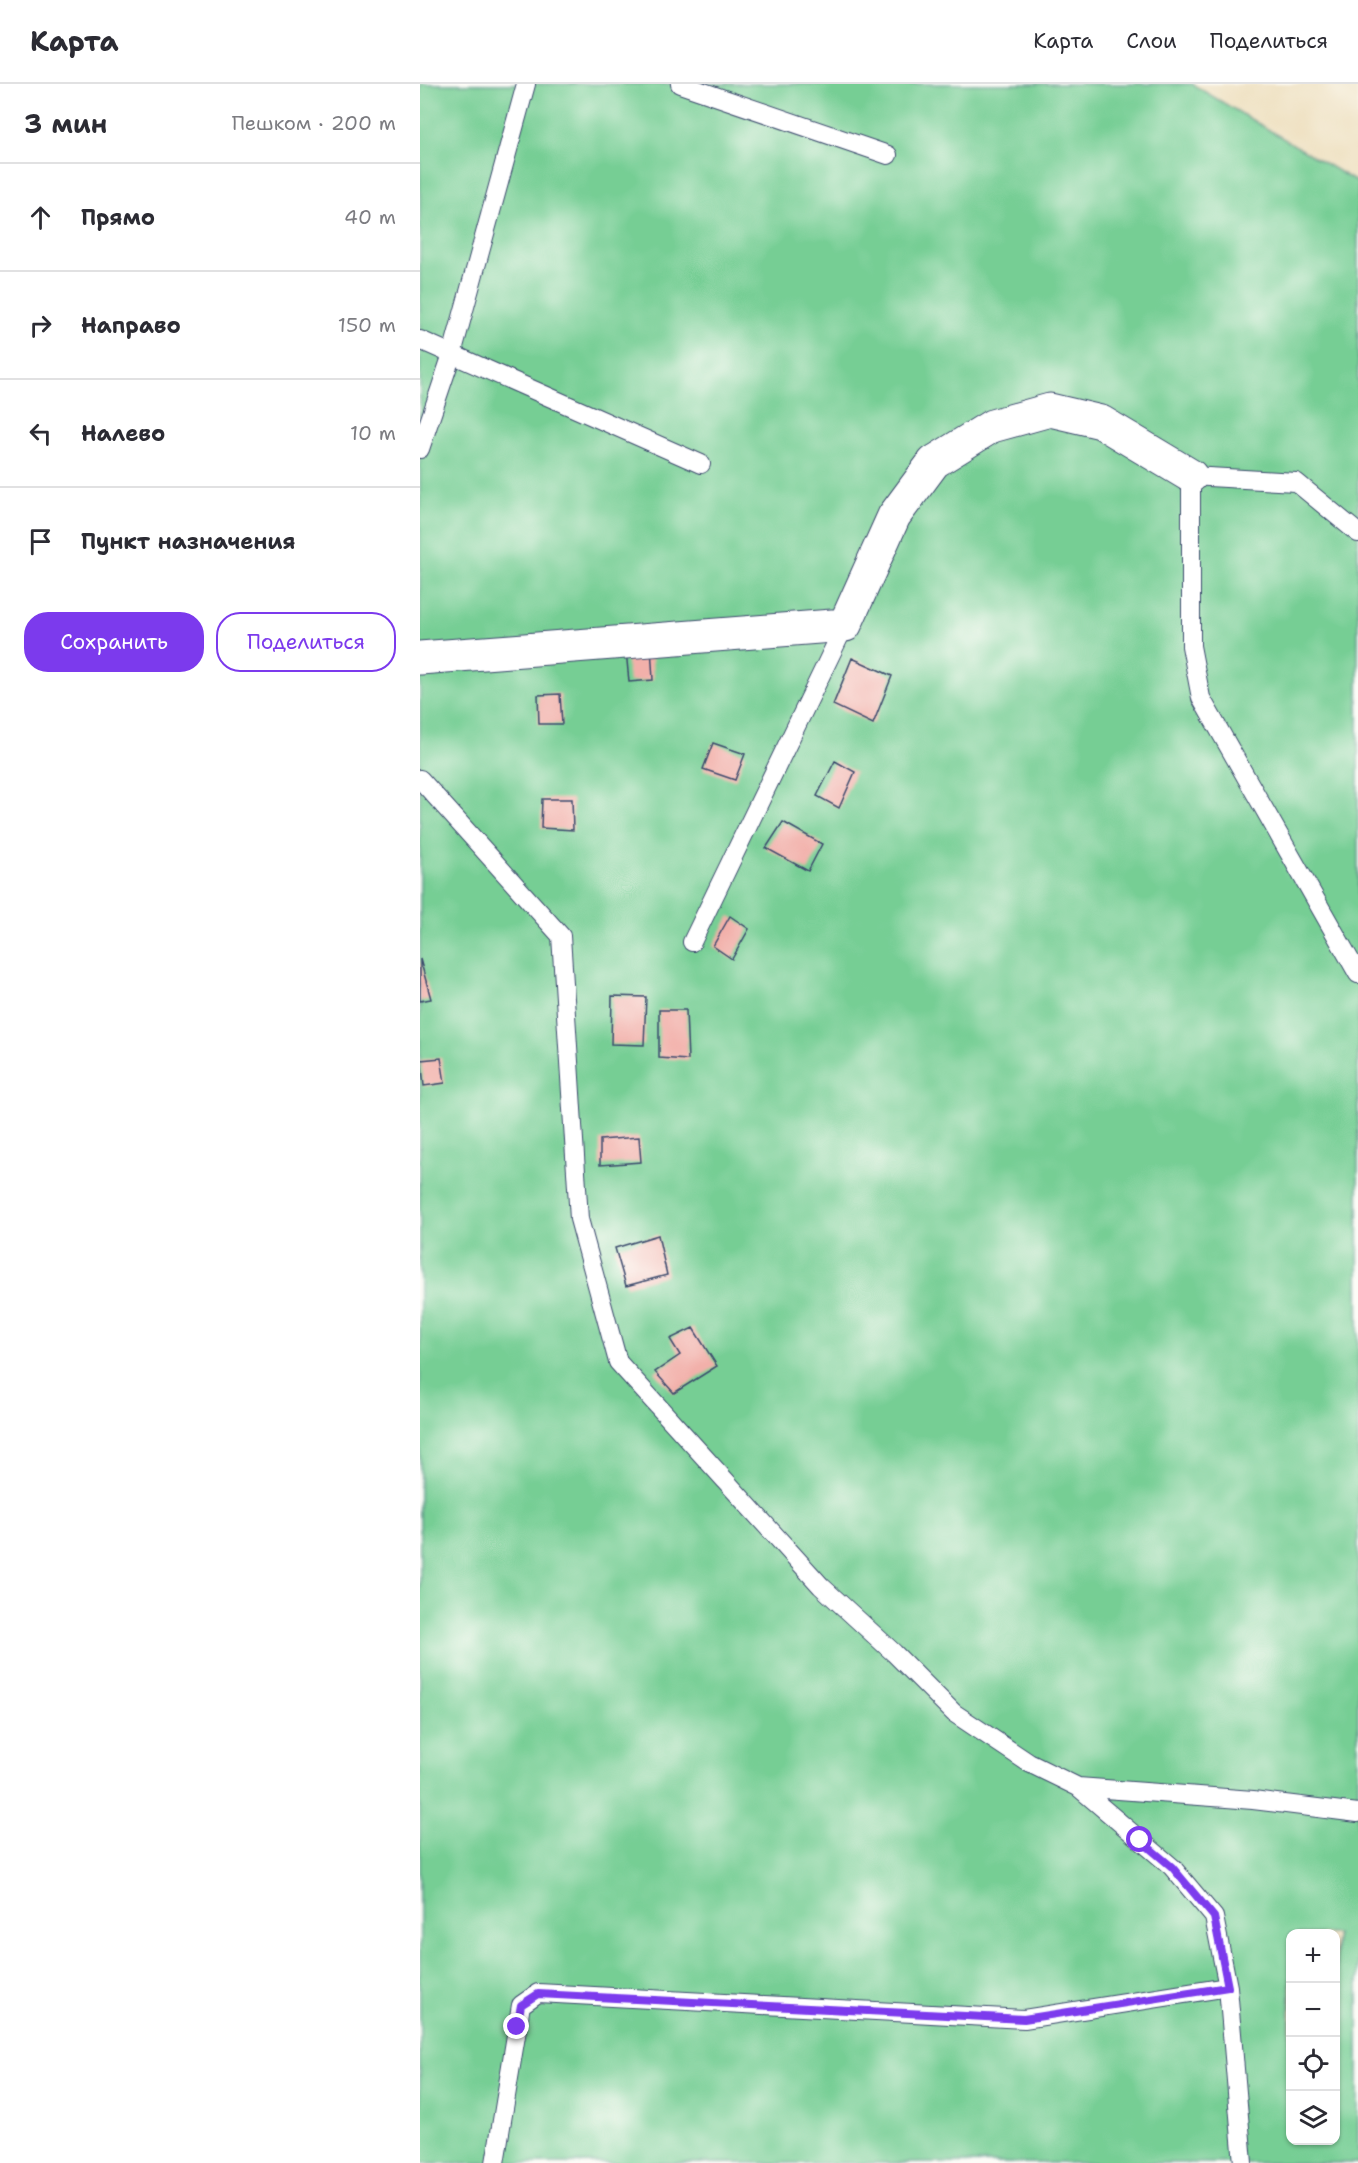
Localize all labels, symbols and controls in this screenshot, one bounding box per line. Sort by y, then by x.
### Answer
text: Карта [30,22,119,60]
text: Карта [1033,27,1093,55]
text: Слои [1126,27,1177,55]
text: Поделиться [1210,27,1328,55]
text: 3 мин [24,106,107,141]
text: Пешком · 200 m [232,110,396,136]
icon: ahead [24,201,57,234]
text: Прямо [81,203,155,232]
text: 40 m [344,204,396,230]
icon: right [24,309,57,342]
text: Направо [81,311,181,340]
text: 150 m [338,312,396,338]
icon: left [24,417,57,450]
text: Налево [81,419,165,448]
text: 10 m [350,420,396,446]
icon: arrive [24,525,57,558]
text: Пункт назначения [81,527,295,556]
button: Сохранить [24,612,204,672]
button: Поделиться [216,612,396,672]
route start [1126,1826,1152,1852]
map controls [1286,1929,1340,2145]
button: + [1286,1929,1340,1983]
button: − [1286,1983,1340,2037]
route end [503,2013,529,2039]
button: locate [1286,2037,1340,2091]
button: layers [1286,2091,1340,2145]

